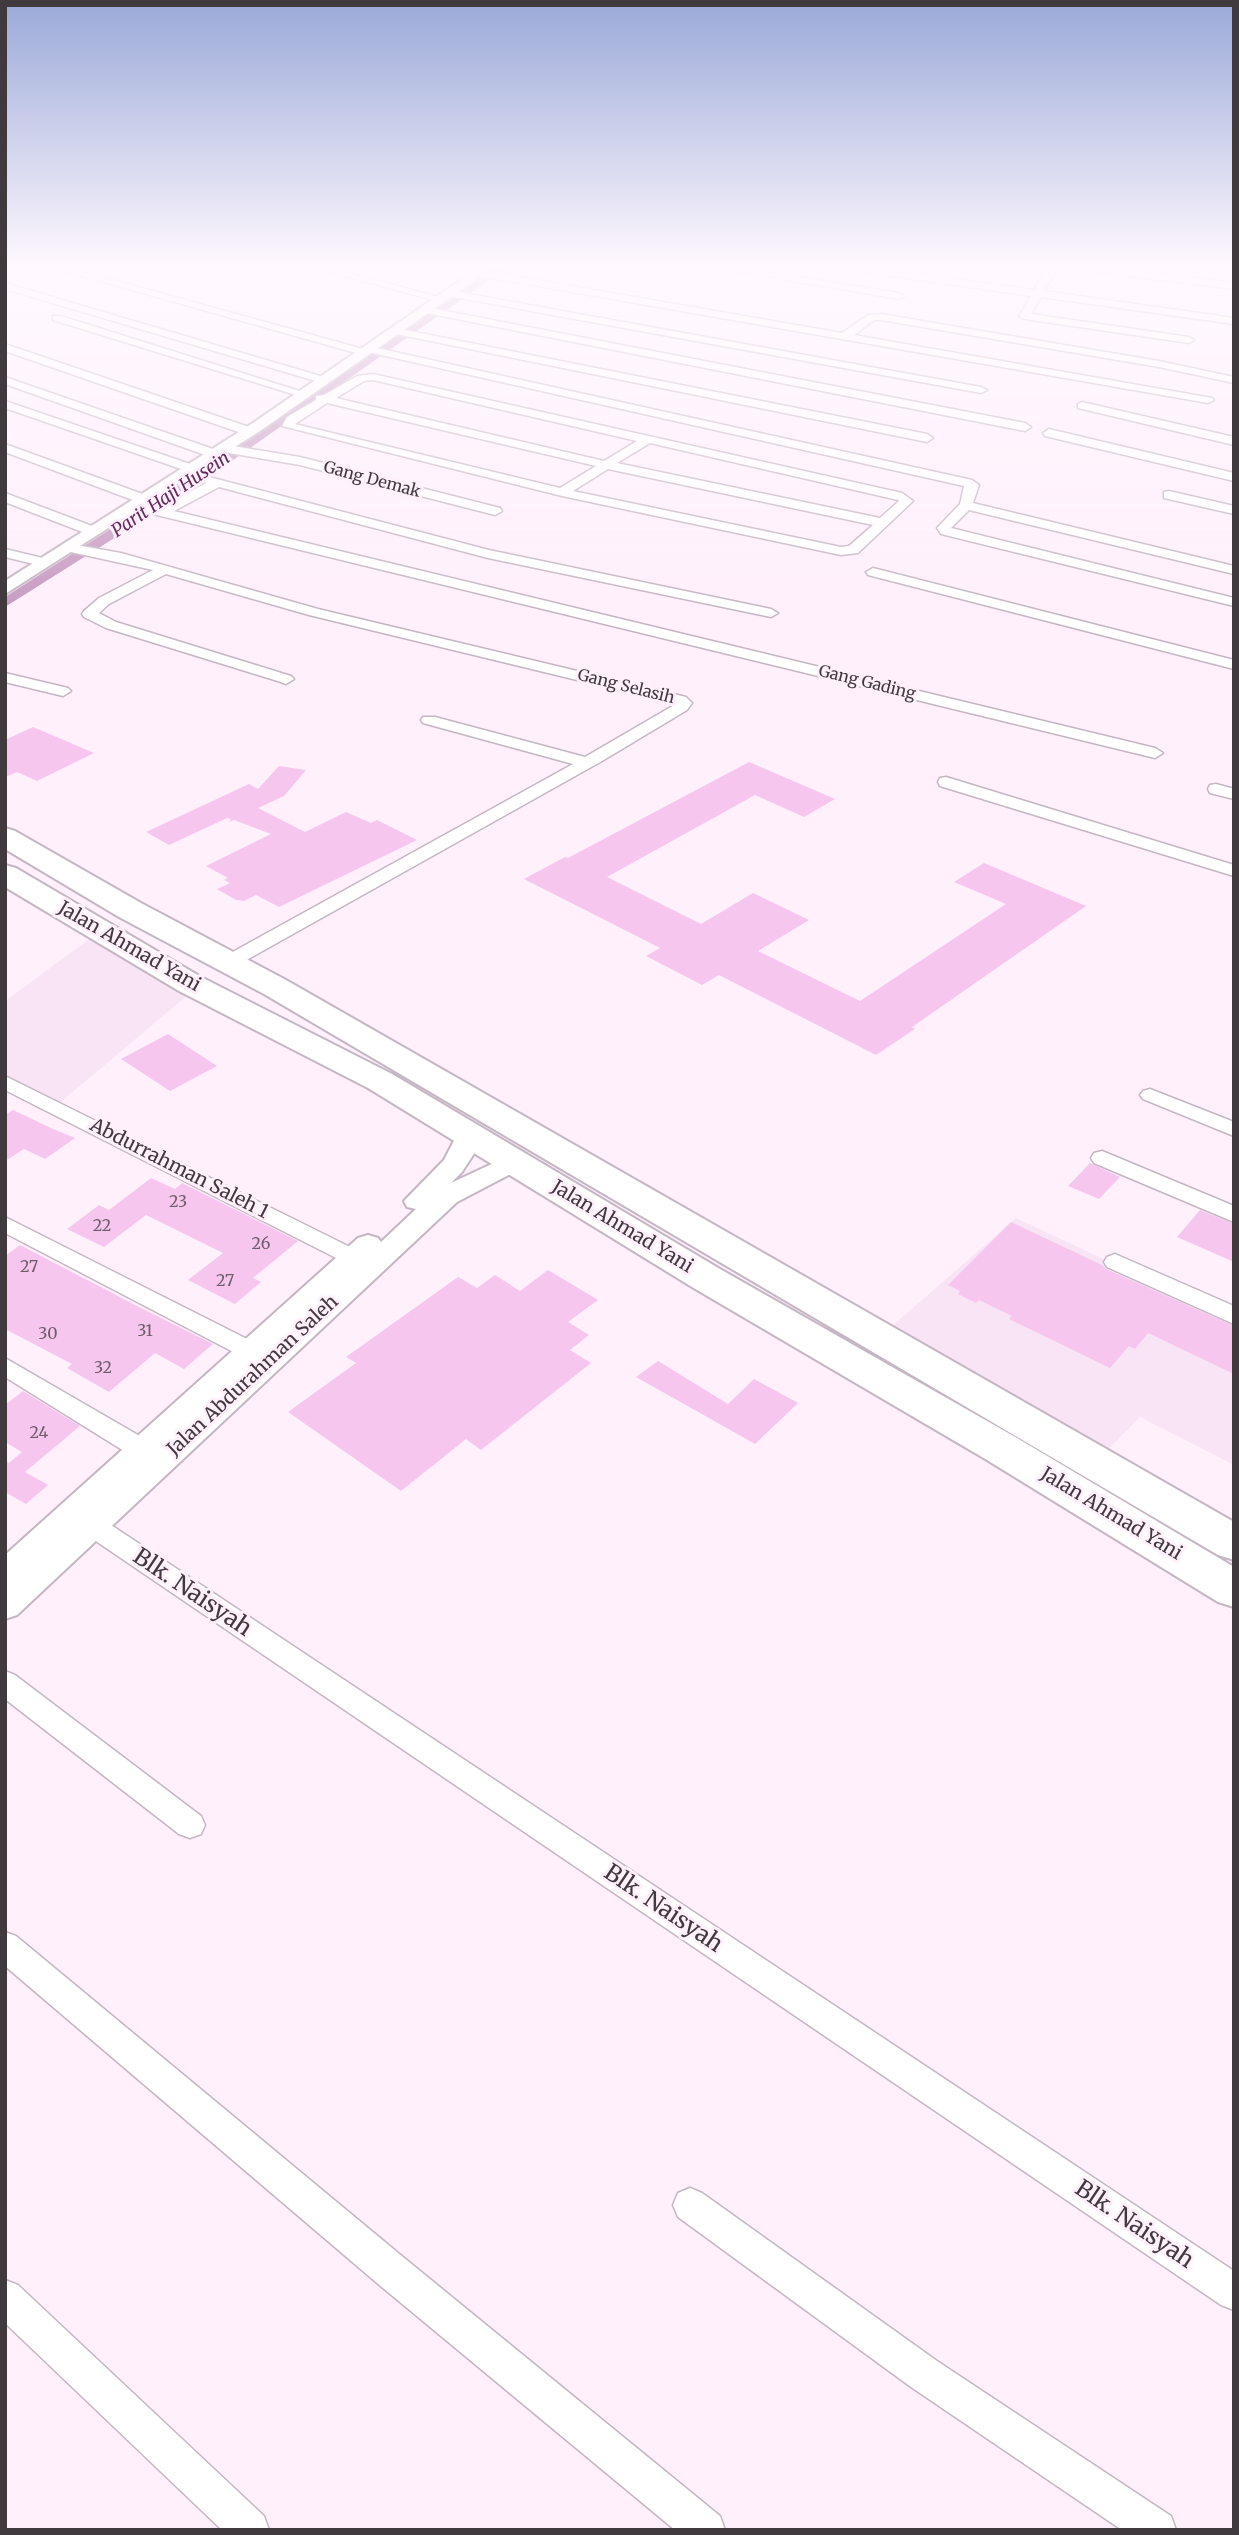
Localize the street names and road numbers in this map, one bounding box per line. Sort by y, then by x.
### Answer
street label: Gang Demak [322,458,422,502]
street label: Gang Gading [817,662,917,704]
street label: Gang Selasih [576,666,676,708]
street label: Jalan Ahmad Yani [54,897,204,997]
street label: Abdurrahman Saleh 1 [86,1114,272,1224]
street label: Jalan Ahmad Yani [547,1176,697,1278]
street label: Jalan Abdurahman Saleh [163,1291,343,1461]
street label: Jalan Ahmad Yani [1036,1463,1186,1565]
street label: Blk. Naisyah [127,1543,257,1643]
street label: Blk. Naisyah [598,1859,728,1959]
street label: Blk. Naisyah [1069,2175,1199,2275]

